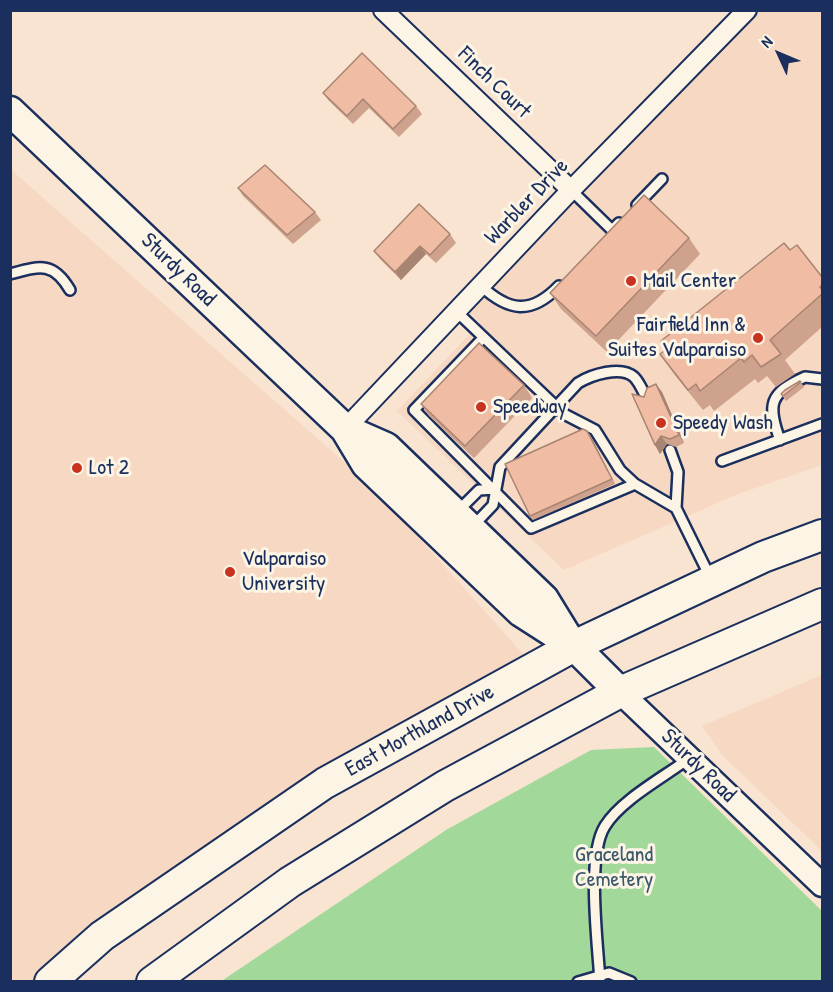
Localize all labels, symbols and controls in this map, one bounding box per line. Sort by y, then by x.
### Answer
north arrow [749,24,809,84]
text: N [755,31,777,52]
street label: Finch Court [452,42,536,124]
street label: Warbler Drive [480,154,574,250]
street label: Sturdy Road [135,228,221,312]
place label: Mail Center [643,268,736,294]
marker: Mail Center [624,274,638,288]
place label: Fairfield Inn & Suites Valparaiso [608,312,746,364]
marker: Fairfield Inn & Suites Valparaiso [751,331,765,345]
place label: Speedway [493,394,567,420]
marker: Speedway [474,400,488,414]
place label: Speedy Wash [673,410,773,436]
marker: Speedy Wash [654,416,668,430]
place label: Lot 2 [89,455,129,481]
marker: Lot 2 [70,461,84,475]
place label: Valparaiso University [242,546,326,598]
marker: Valparaiso University [223,565,237,579]
street label: East Morthland Drive [341,679,499,783]
street label: Sturdy Road [655,724,741,808]
park label: Graceland Cemetery [575,842,653,894]

